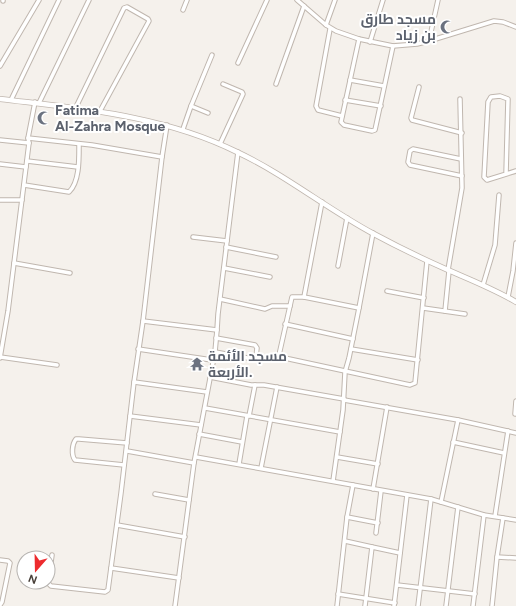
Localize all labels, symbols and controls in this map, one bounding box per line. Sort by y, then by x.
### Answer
place label: مسجد طارق بن زياد [361,11,436,44]
mosque icon: مسجد طارق بن زياد [439,19,455,35]
place label: Fatima Al-Zahra Mosque [55,102,165,135]
mosque icon: Fatima Al-Zahra Mosque [36,110,52,126]
place label: مسجد الأئمة الأربعة. [208,348,287,381]
temple icon: مسجد الأئمة الأربعة. [189,356,205,372]
north arrow [16,550,56,590]
text: N [27,571,39,586]

